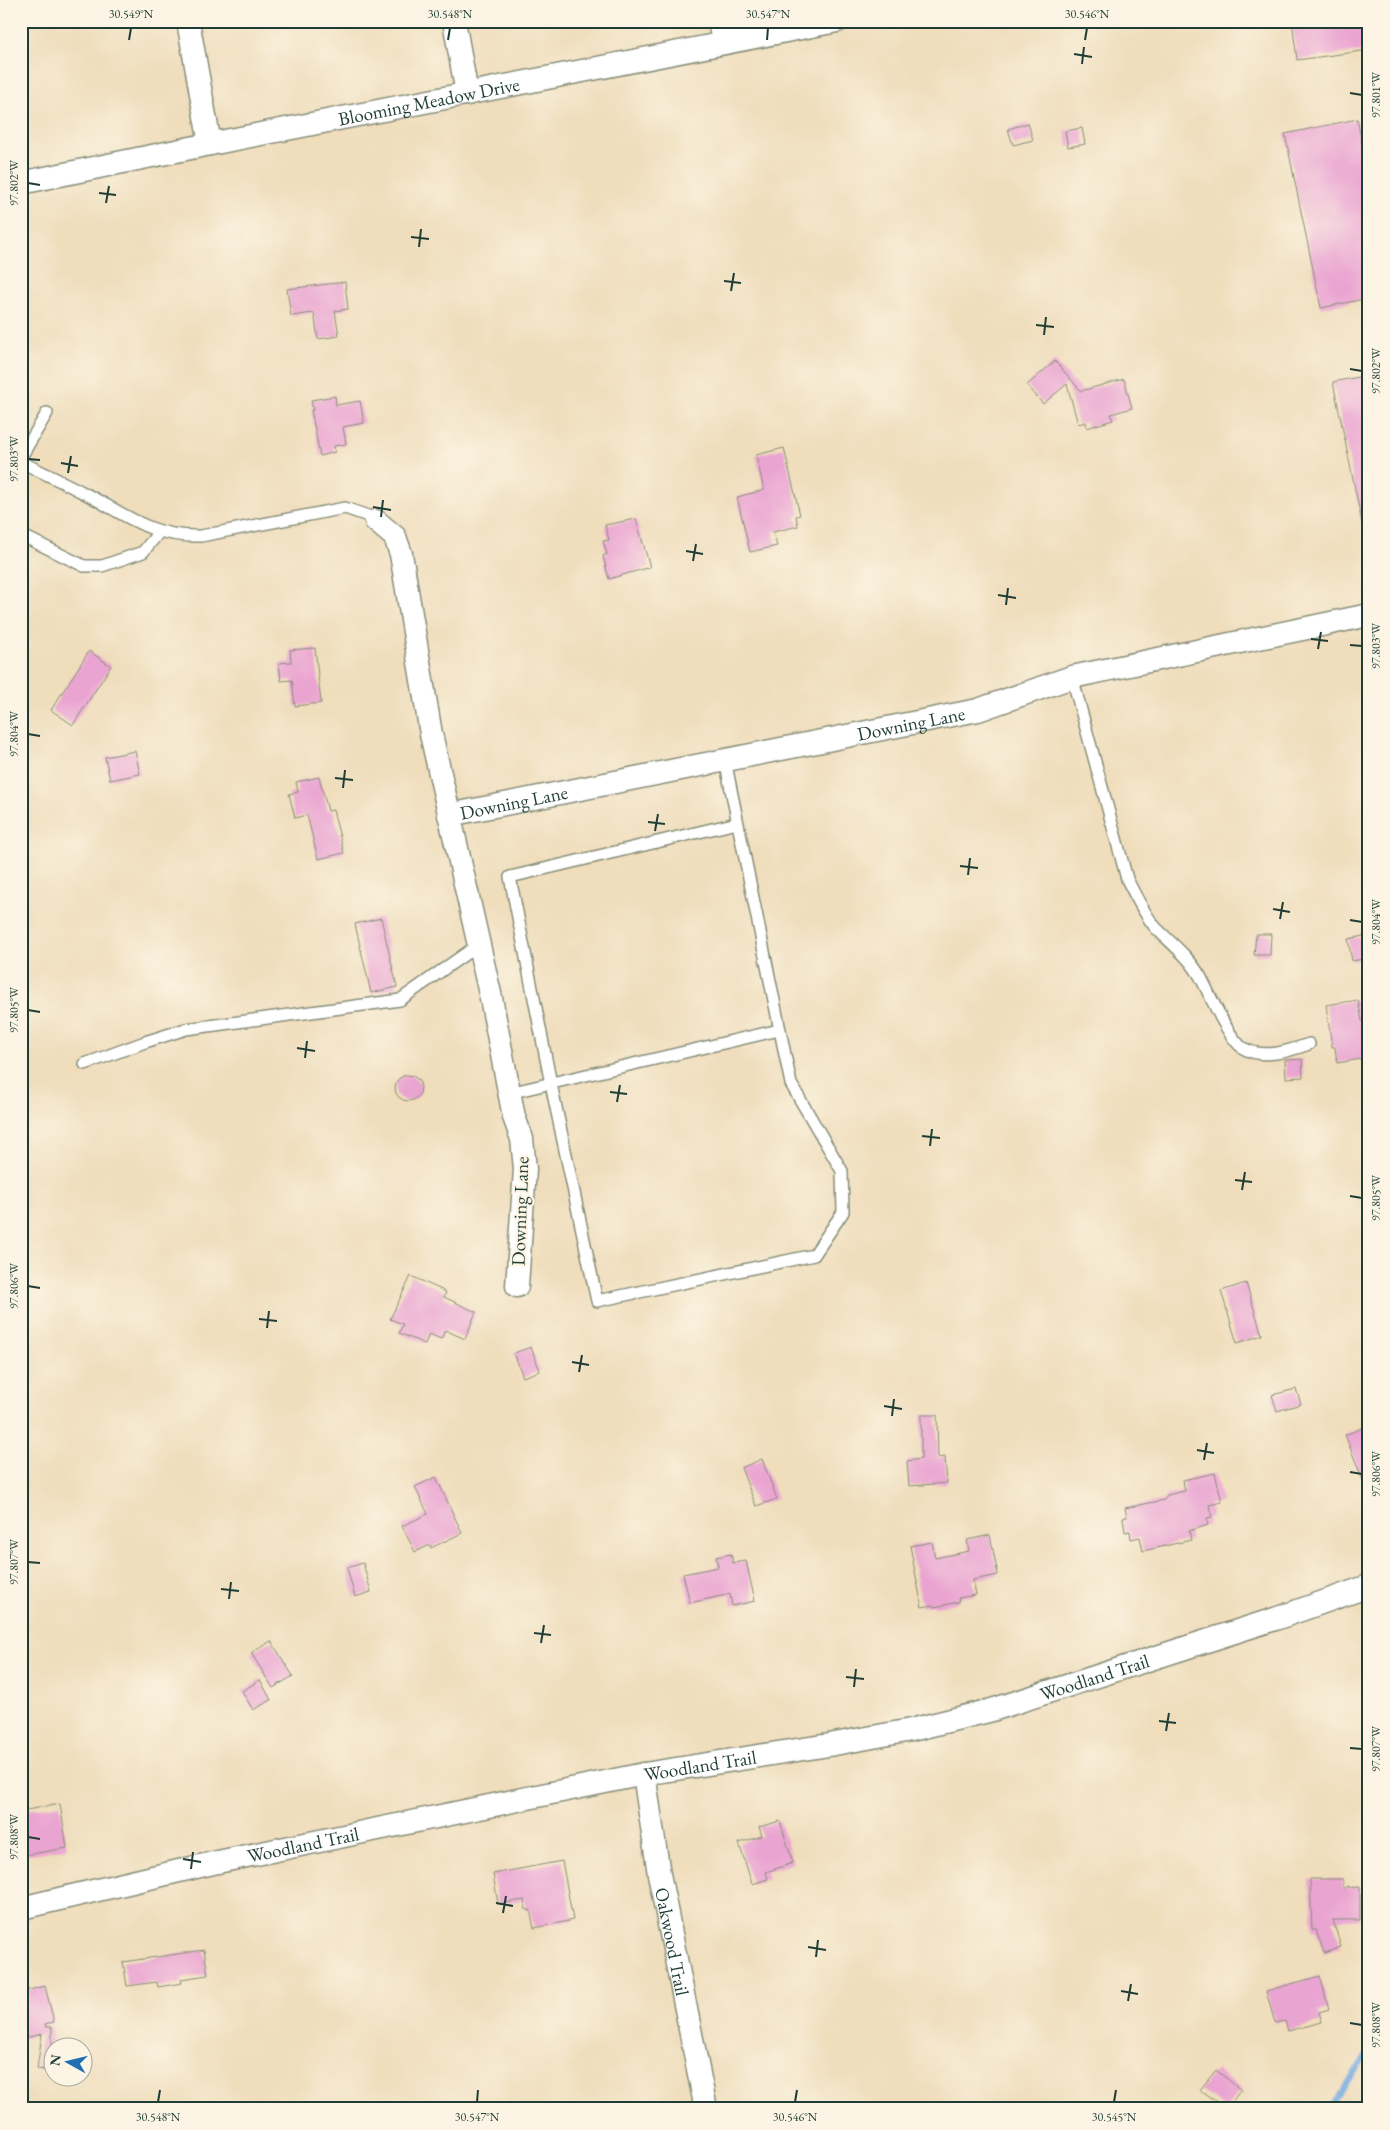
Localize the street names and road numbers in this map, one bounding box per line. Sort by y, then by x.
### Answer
street label: Blooming Meadow Drive [336,71,522,131]
street label: Downing Lane [855,700,967,746]
street label: Downing Lane [458,779,570,825]
street label: Downing Lane [506,1156,534,1266]
street label: Woodland Trail [1037,1648,1153,1706]
street label: Woodland Trail [642,1744,759,1786]
street label: Woodland Trail [245,1821,361,1868]
street label: Oakwood Trail [649,1885,696,1998]

